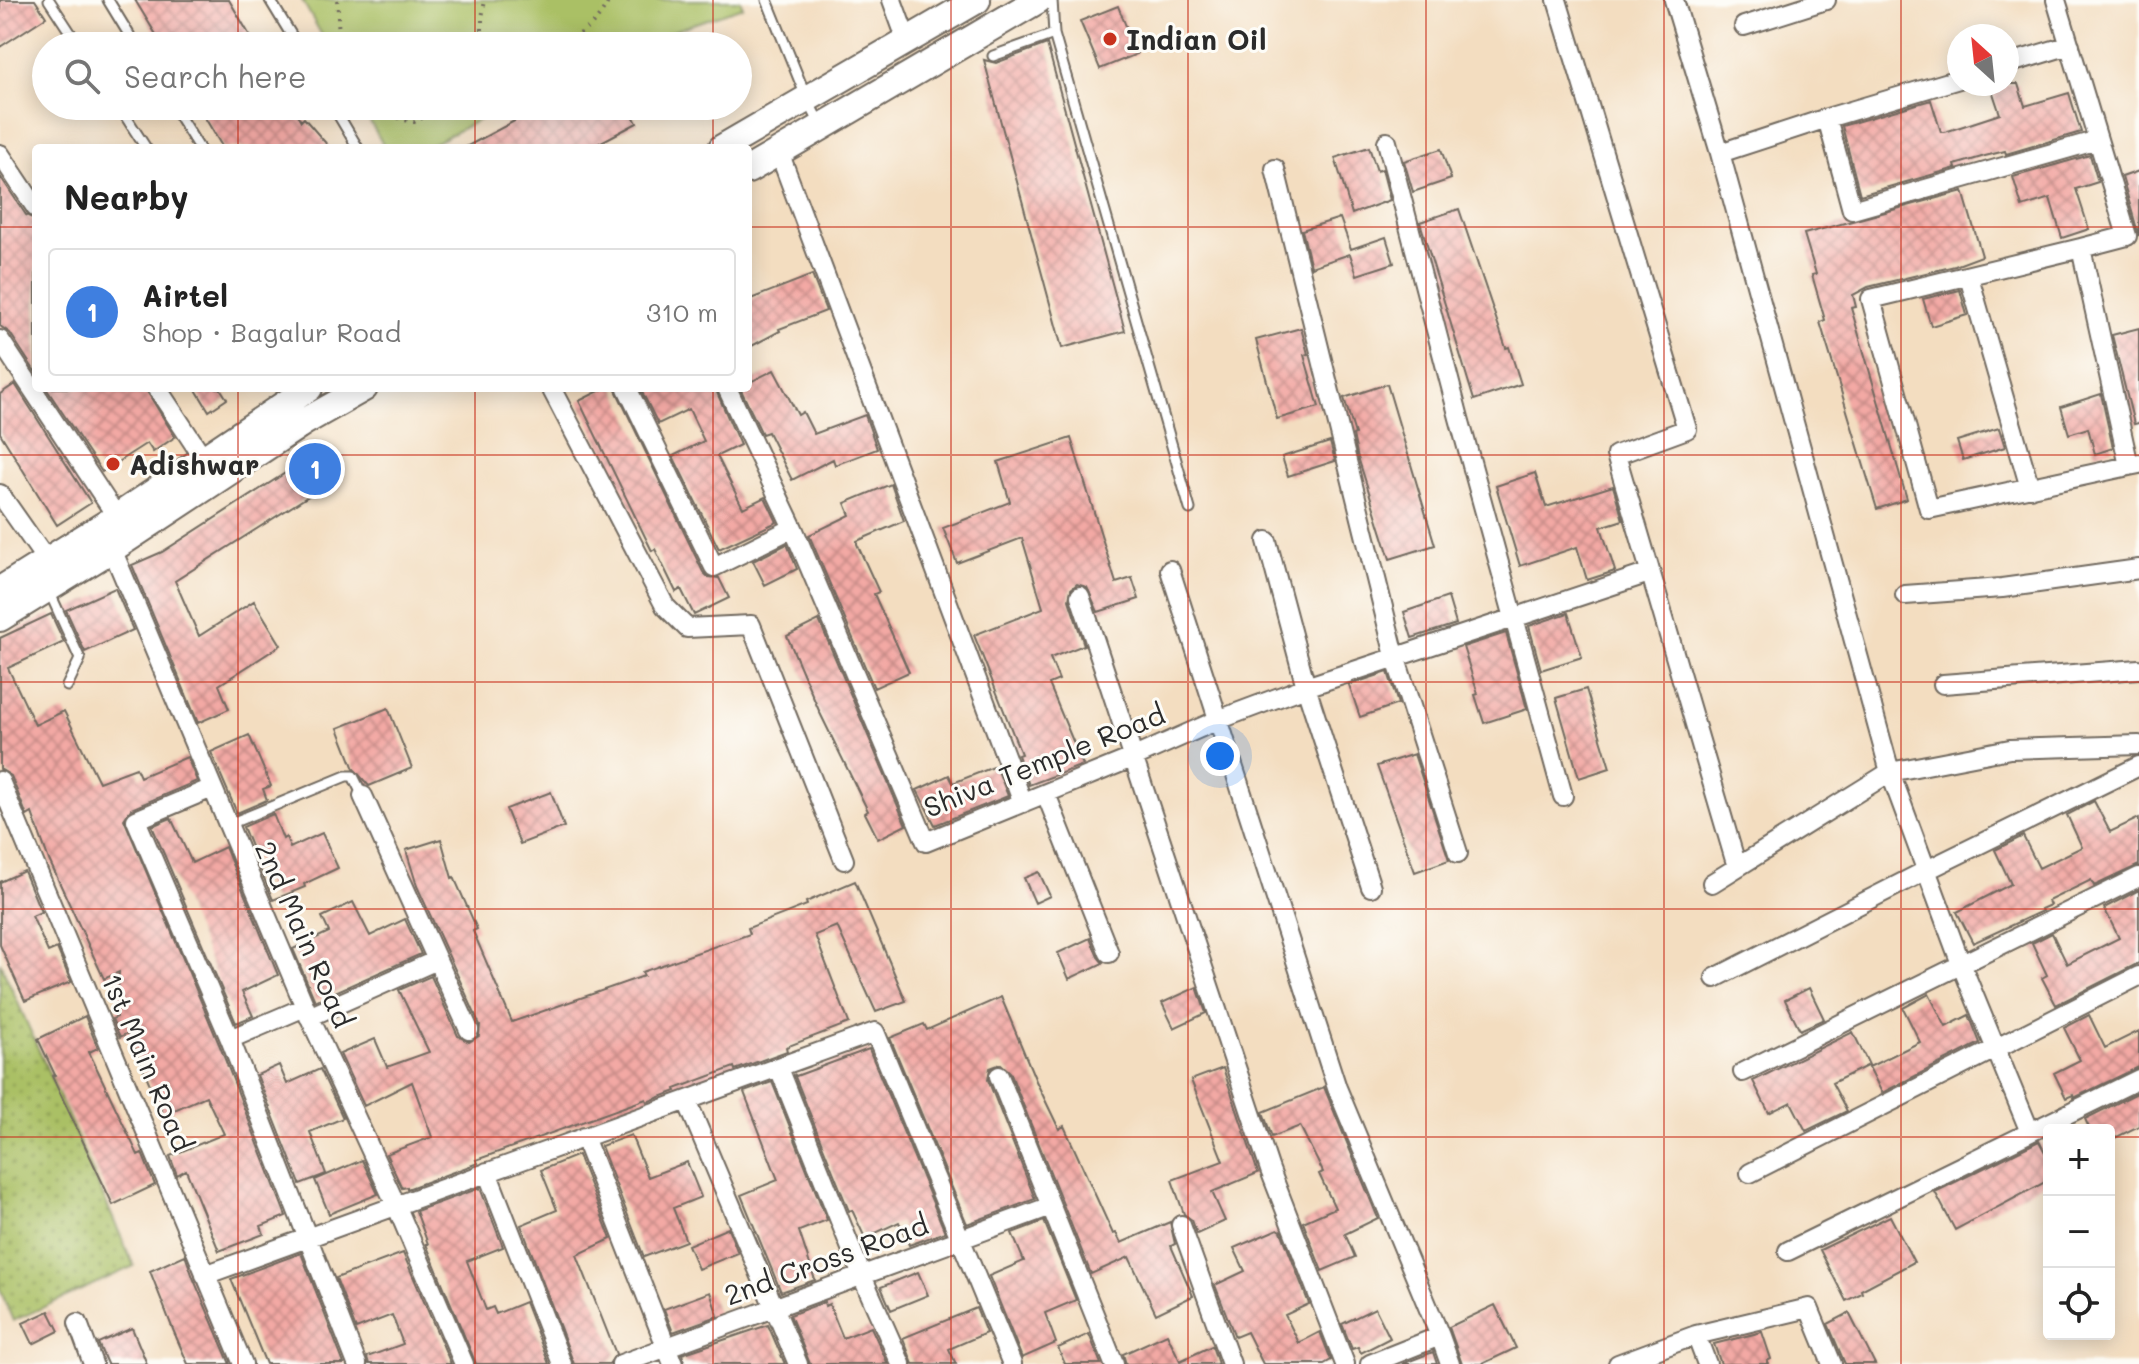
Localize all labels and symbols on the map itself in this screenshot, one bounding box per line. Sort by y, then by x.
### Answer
place label: Indian Oil [1126,21,1267,57]
north arrow [1947,24,2019,96]
marker: Indian Oil [1101,30,1119,48]
pin: 1 [289,439,341,499]
place label: Adishwar [129,446,259,482]
marker: Adishwar [104,455,122,473]
street label: Shiva Temple Road [918,695,1170,825]
your location [1200,736,1240,776]
street label: 2nd Main Road [248,835,362,1033]
street label: 1st Main Road [94,968,202,1156]
street label: 2nd Cross Road [719,1205,933,1313]

